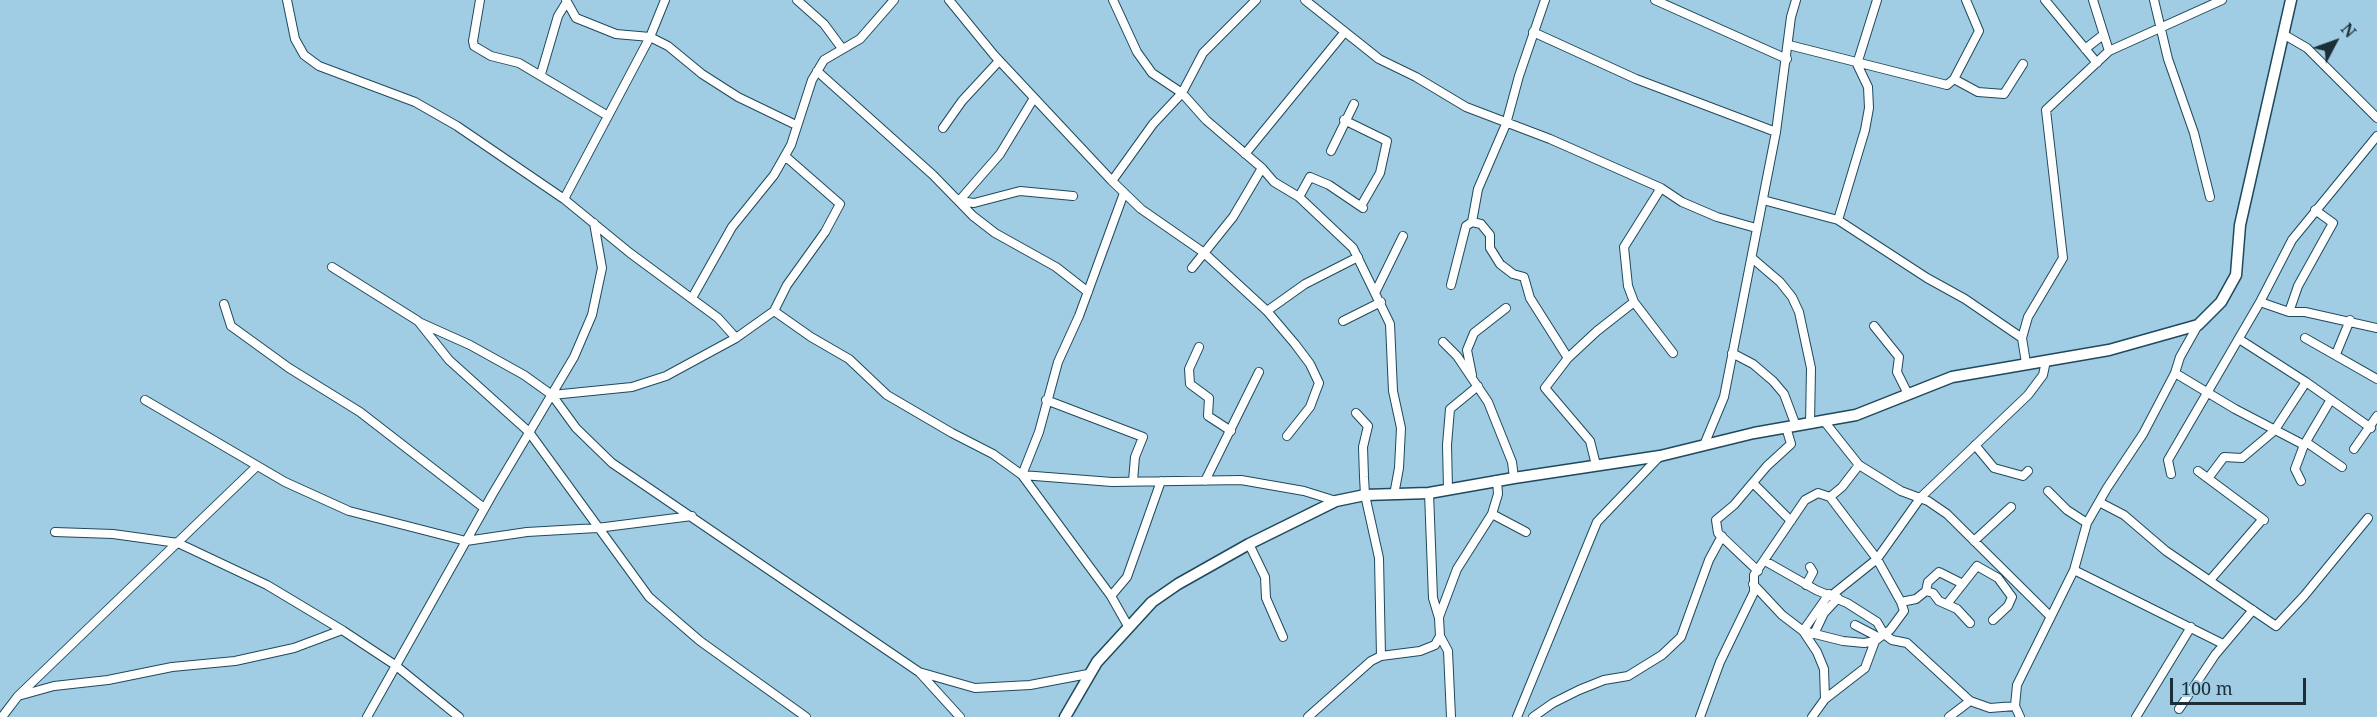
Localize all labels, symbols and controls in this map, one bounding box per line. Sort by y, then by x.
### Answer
north arrow [2305,12,2365,72]
text: N [2336,18,2361,42]
scale bar [2173,666,2310,704]
text: 100 m [2181,676,2233,700]

